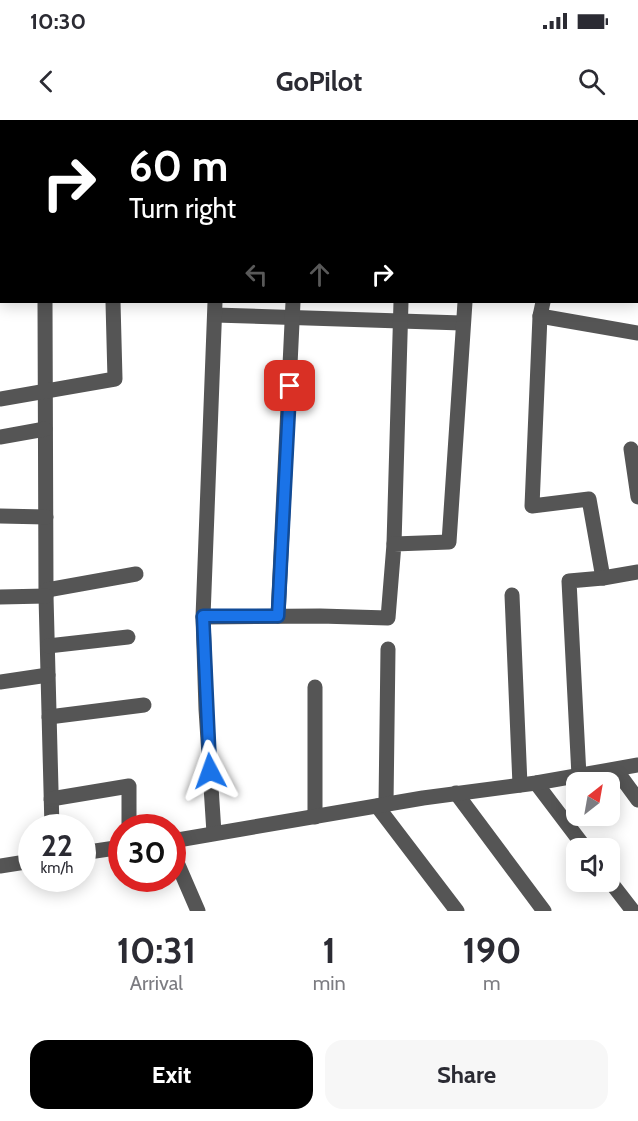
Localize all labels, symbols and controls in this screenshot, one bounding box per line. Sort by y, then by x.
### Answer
text: 10:30 [30,8,86,35]
icon: back [30,65,63,98]
text: GoPilot [276,65,362,98]
icon: search [575,65,608,98]
text: 60 m [129,140,228,192]
icon: right [30,144,108,222]
text: Turn right [129,192,236,225]
icon: left [240,258,273,291]
icon: ahead [303,258,336,291]
icon: right [366,258,399,291]
pin [264,360,315,411]
icon: arrive [273,369,306,402]
position arrow [178,739,242,803]
north arrow [566,772,620,826]
map controls [566,772,620,892]
speed limit sign: 30 [108,814,186,892]
text: 22 [41,827,73,864]
button: sound [566,838,620,892]
text: km/h [41,859,73,877]
text: 10:31 [117,928,196,972]
text: 1 [323,928,336,972]
text: 190 [462,928,521,972]
text: Arrival [130,971,183,995]
text: min [313,971,346,995]
text: m [483,971,501,995]
button: Exit [30,1040,313,1109]
button: Share [325,1040,608,1109]

